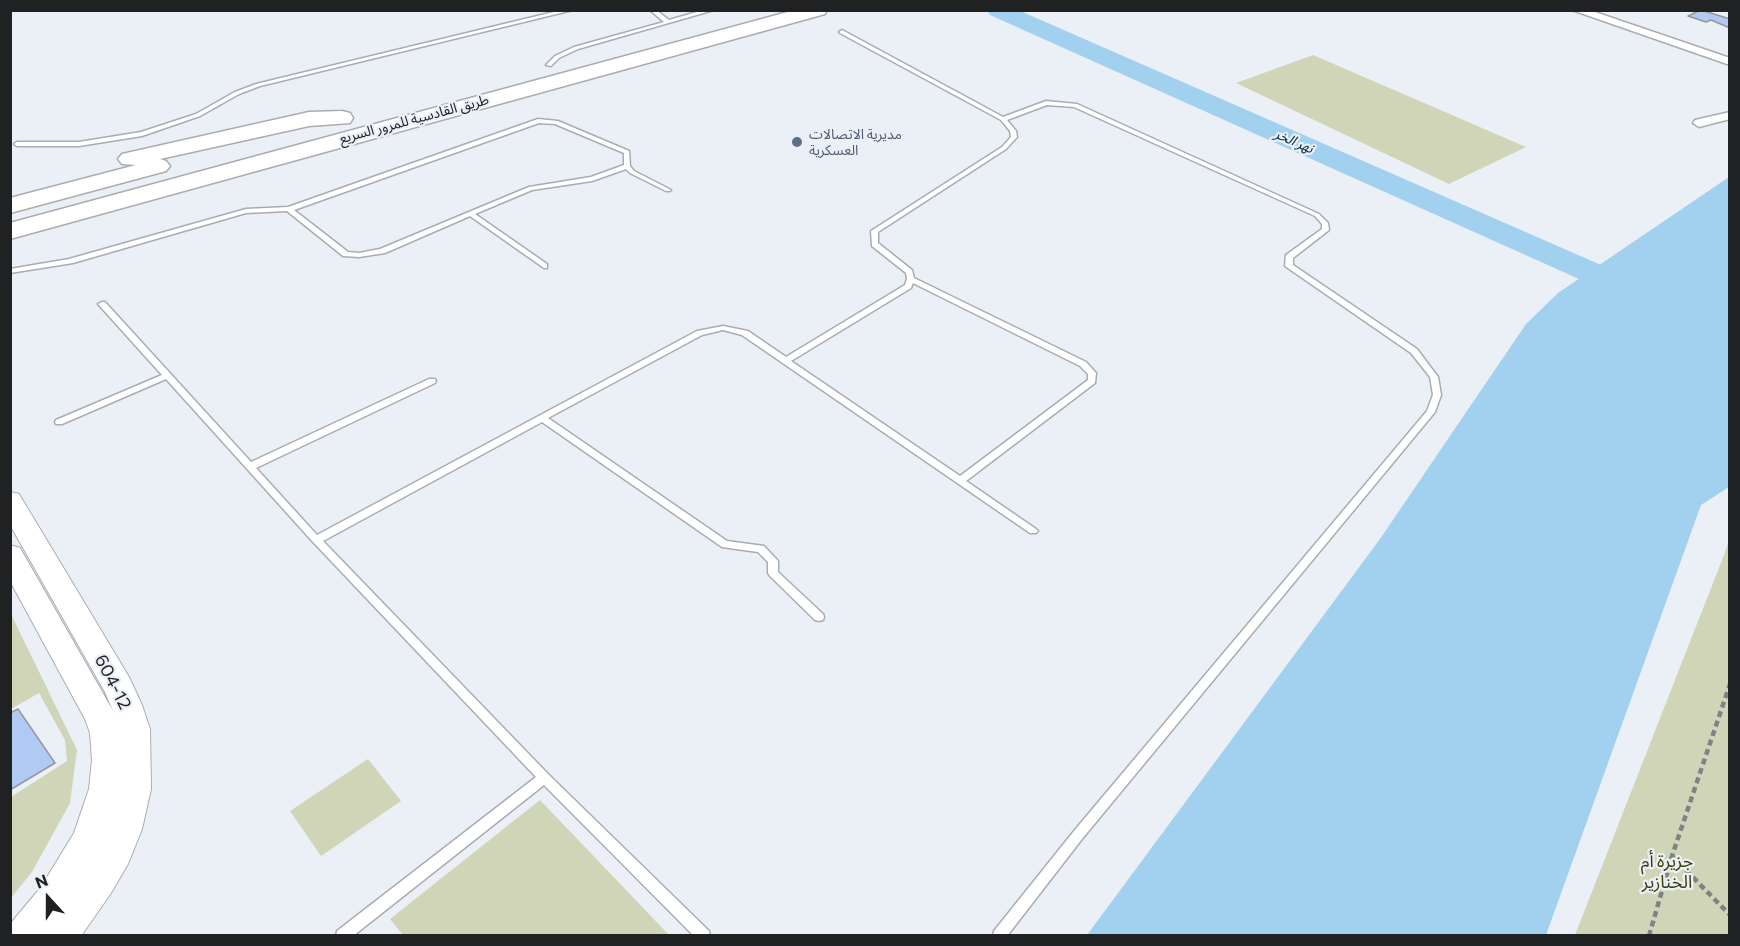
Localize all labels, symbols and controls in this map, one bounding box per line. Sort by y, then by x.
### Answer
street label: طريق القادسية للمرور السريع [337,91,491,147]
water label: نهر الخر [1272,125,1316,157]
place label: مديرية الاتصالات العسكرية [809,126,902,158]
marker: مديرية الاتصالات العسكرية [790,135,804,149]
street label: 604-12 [90,651,136,713]
park label: جزيرة أم الخنازير [1641,850,1693,892]
north arrow [18,868,78,928]
text: N [32,870,50,892]

